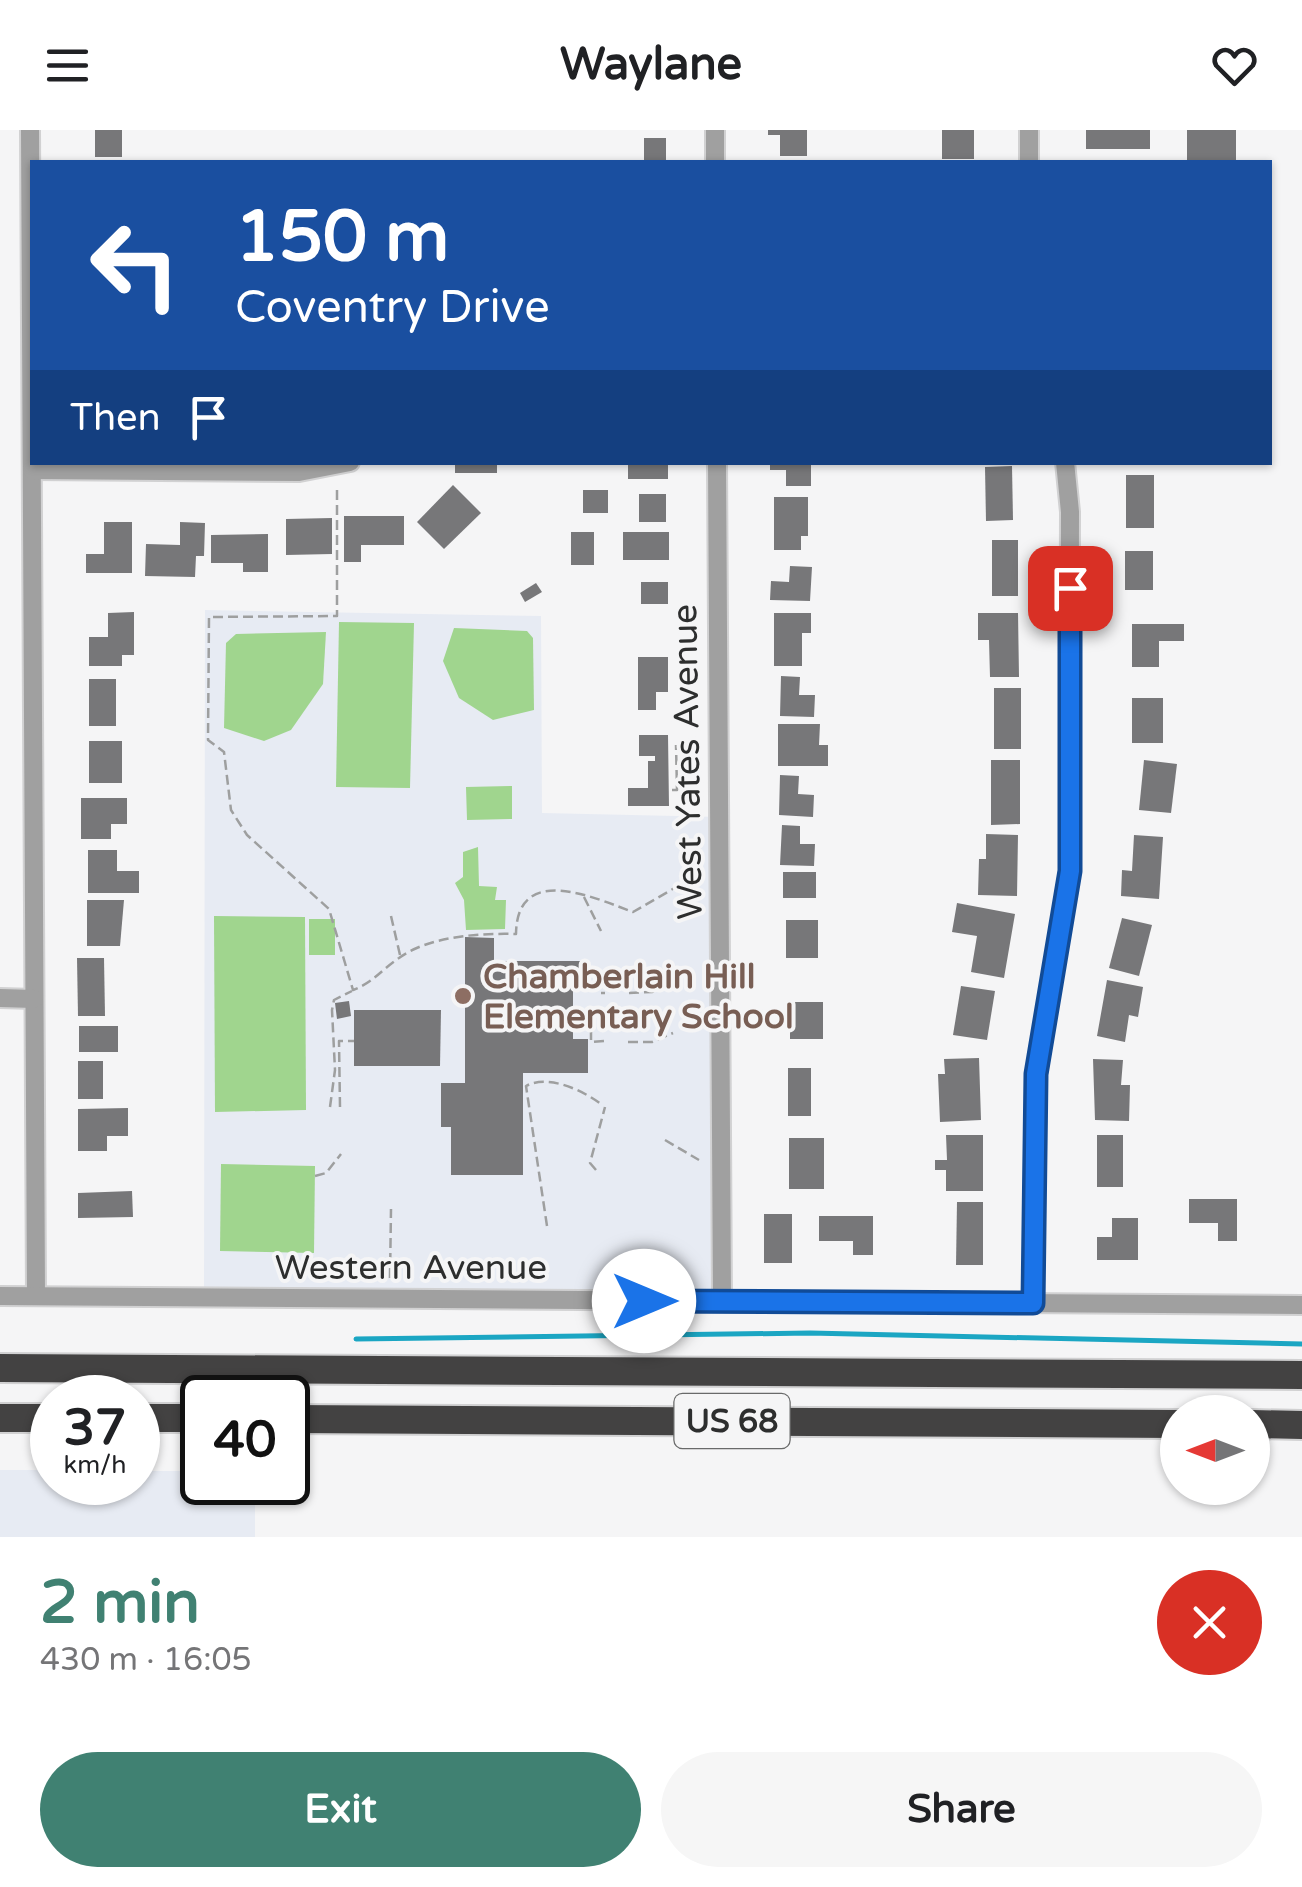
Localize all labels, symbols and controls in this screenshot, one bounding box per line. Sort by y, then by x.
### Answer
icon: menu [40,38,95,93]
text: Waylane [560,38,742,92]
icon: heart [1207,38,1262,93]
text: 150 m [235,196,449,280]
icon: left [70,200,200,330]
text: Coventry Drive [235,281,550,335]
icon: arrive [181,390,236,445]
text: Then [70,395,161,441]
pin [1028,546,1113,631]
icon: arrive [1043,561,1098,616]
street label: West Yates Avenue [664,604,712,920]
place label: Chamberlain Hill Elementary School [483,956,794,1038]
marker: Chamberlain Hill Elementary School [452,985,474,1007]
street label: Western Avenue [275,1247,547,1289]
position arrow [592,1249,696,1353]
speed limit sign: 40 [180,1375,310,1505]
road number: US 68 [674,1394,790,1448]
north arrow [1160,1395,1270,1505]
map controls [1160,1395,1270,1505]
text: 37 [64,1398,126,1458]
text: km/h [64,1450,126,1480]
text: 2 min [40,1567,200,1639]
button: close [1157,1570,1262,1675]
text: 430 m · 16:05 [40,1641,252,1679]
button: Exit [40,1752,641,1867]
button: Share [661,1752,1262,1867]

